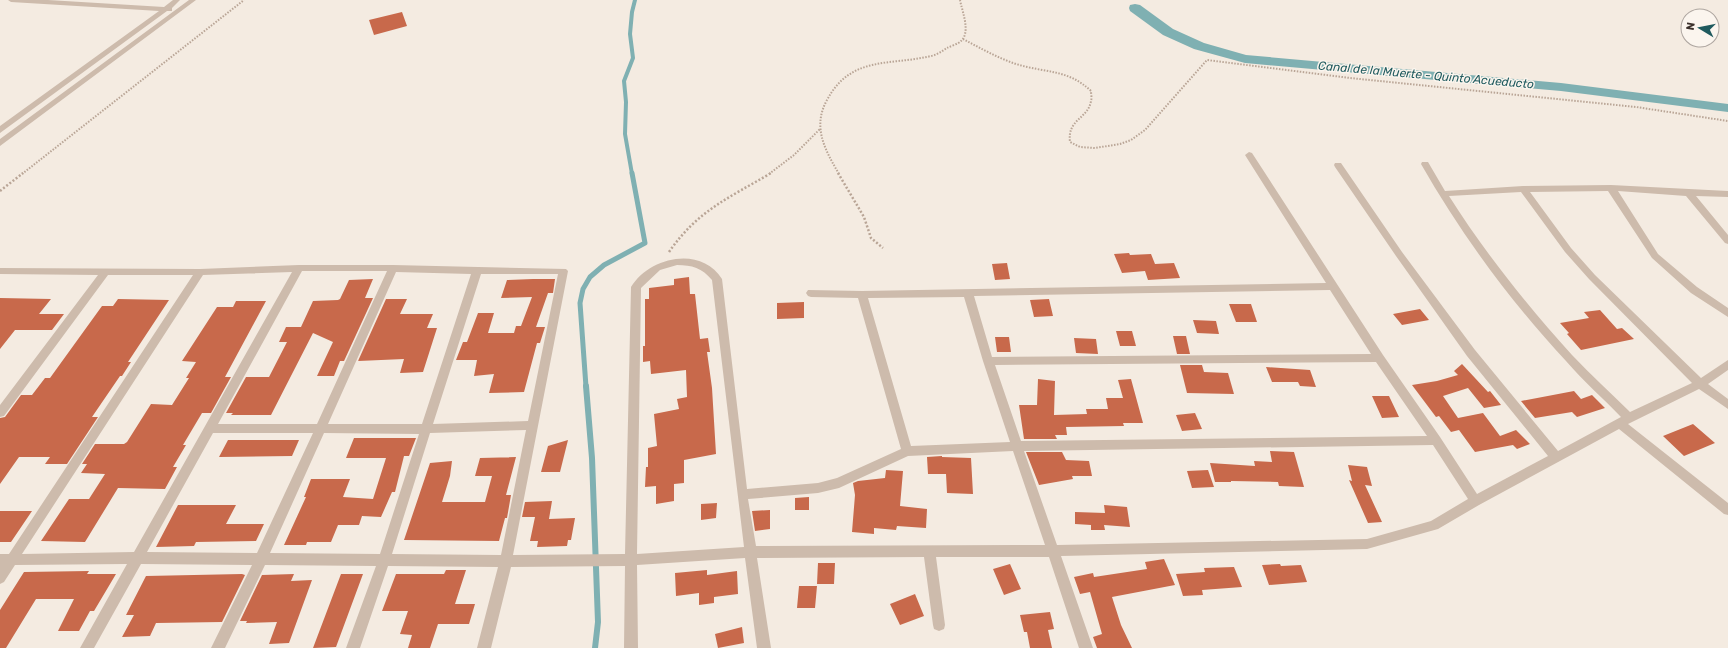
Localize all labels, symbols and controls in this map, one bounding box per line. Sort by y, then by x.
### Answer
north arrow [1680,8,1720,48]
text: N [1684,21,1698,31]
water label: Canal de la Muerte - Quinto Acueducto [1317,59,1535,91]

